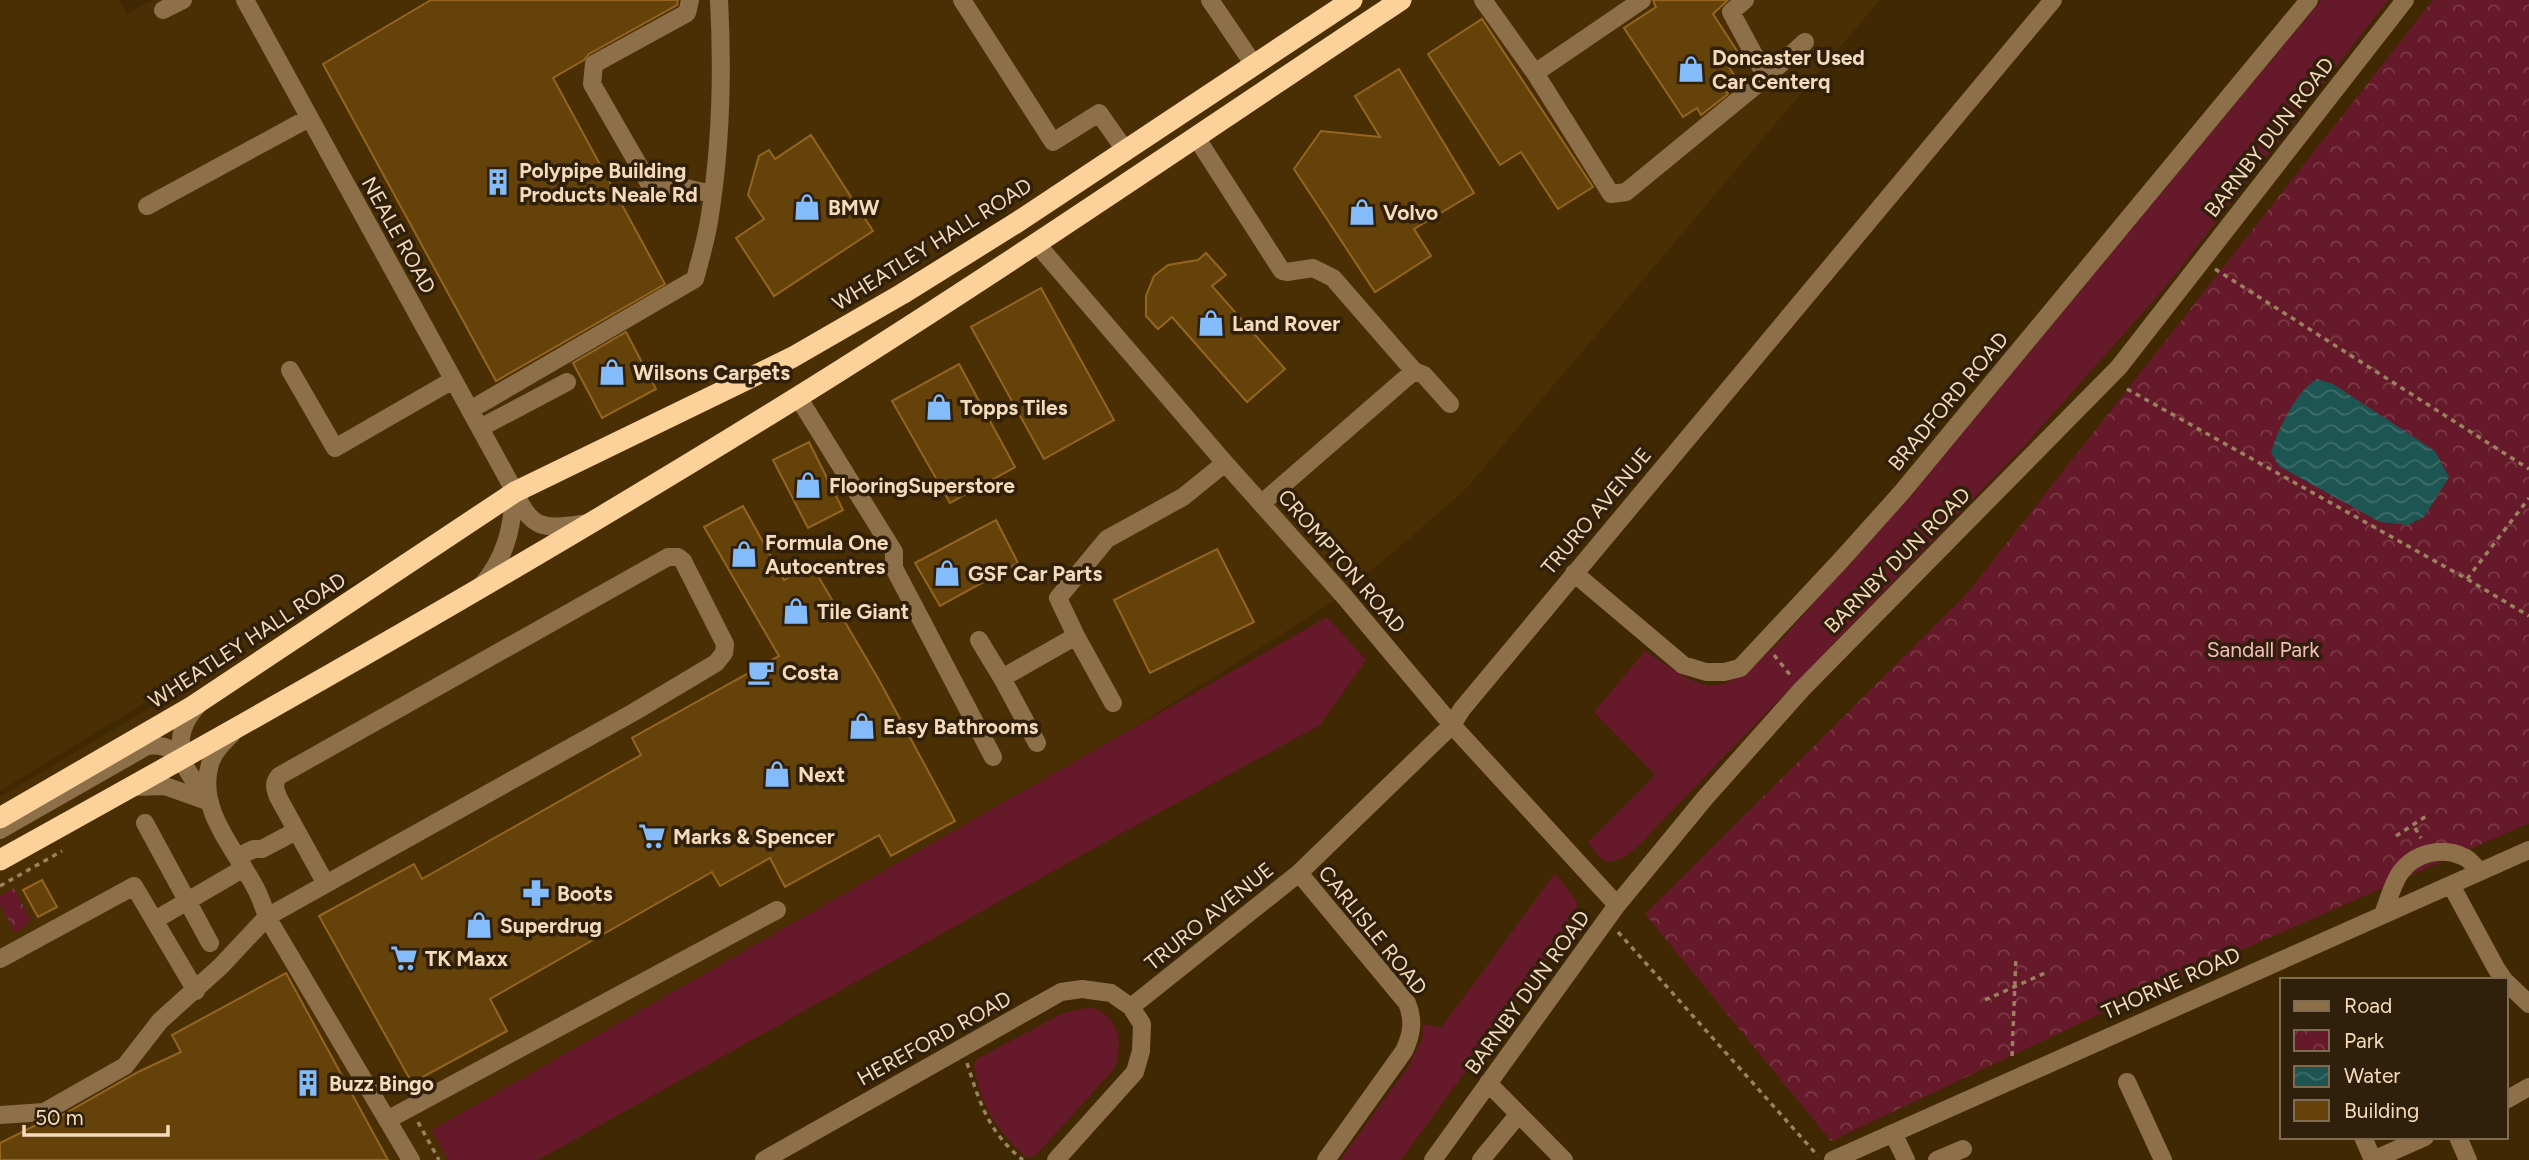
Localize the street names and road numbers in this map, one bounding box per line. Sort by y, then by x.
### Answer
street label: BARNBY DUN ROAD [2199,52,2339,222]
street label: NEALE ROAD [357,172,441,298]
street label: WHEATLEY HALL ROAD [828,172,1036,316]
street label: BRADFORD ROAD [1883,327,2013,475]
street label: TRURO AVENUE [1536,442,1656,580]
street label: BARNBY DUN ROAD [1819,482,1975,638]
street label: CROMPTON ROAD [1273,484,1411,638]
street label: WHEATLEY HALL ROAD [144,567,350,713]
street label: TRURO AVENUE [1140,857,1278,975]
street label: CARLISLE ROAD [1313,860,1433,1000]
street label: BARNBY DUN ROAD [1459,905,1595,1079]
street label: THORNE ROAD [2098,941,2244,1025]
street label: HEREFORD ROAD [853,985,1015,1091]

